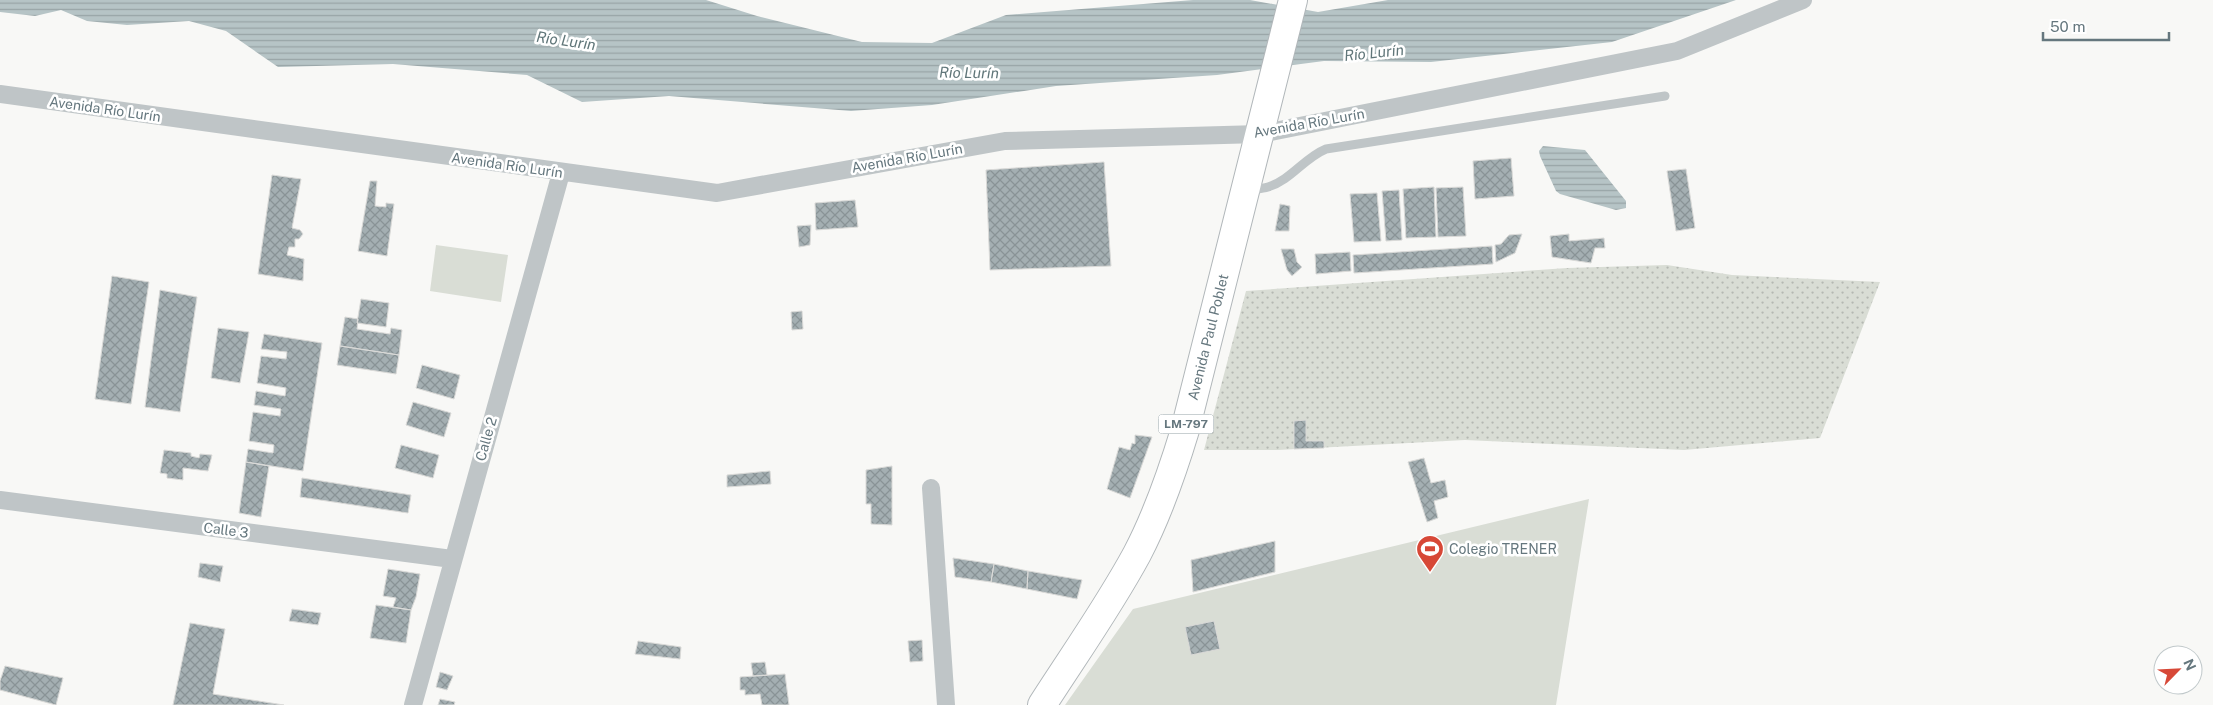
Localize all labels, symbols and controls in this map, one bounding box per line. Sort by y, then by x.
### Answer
scale bar [2043,10,2169,42]
text: 50 m [2050,18,2085,35]
water label: Río Lurín [535,28,597,53]
water label: Río Lurín [1343,41,1405,64]
water label: Río Lurín [939,63,999,82]
street label: Avenida Río Lurín [48,93,162,125]
street label: Avenida Río Lurín [1252,105,1366,141]
street label: Avenida Río Lurín [850,140,964,176]
street label: Avenida Río Lurín [450,149,564,181]
street label: Avenida Paul Poblet [1185,272,1231,402]
road number: LM-797 [1158,414,1214,434]
street label: Calle 2 [472,415,500,463]
street label: Calle 3 [203,519,250,541]
sports icon: Colegio TRENER [1415,534,1445,573]
place label: Colegio TRENER [1449,541,1557,557]
north arrow [2153,645,2203,695]
text: N [2180,656,2199,673]

